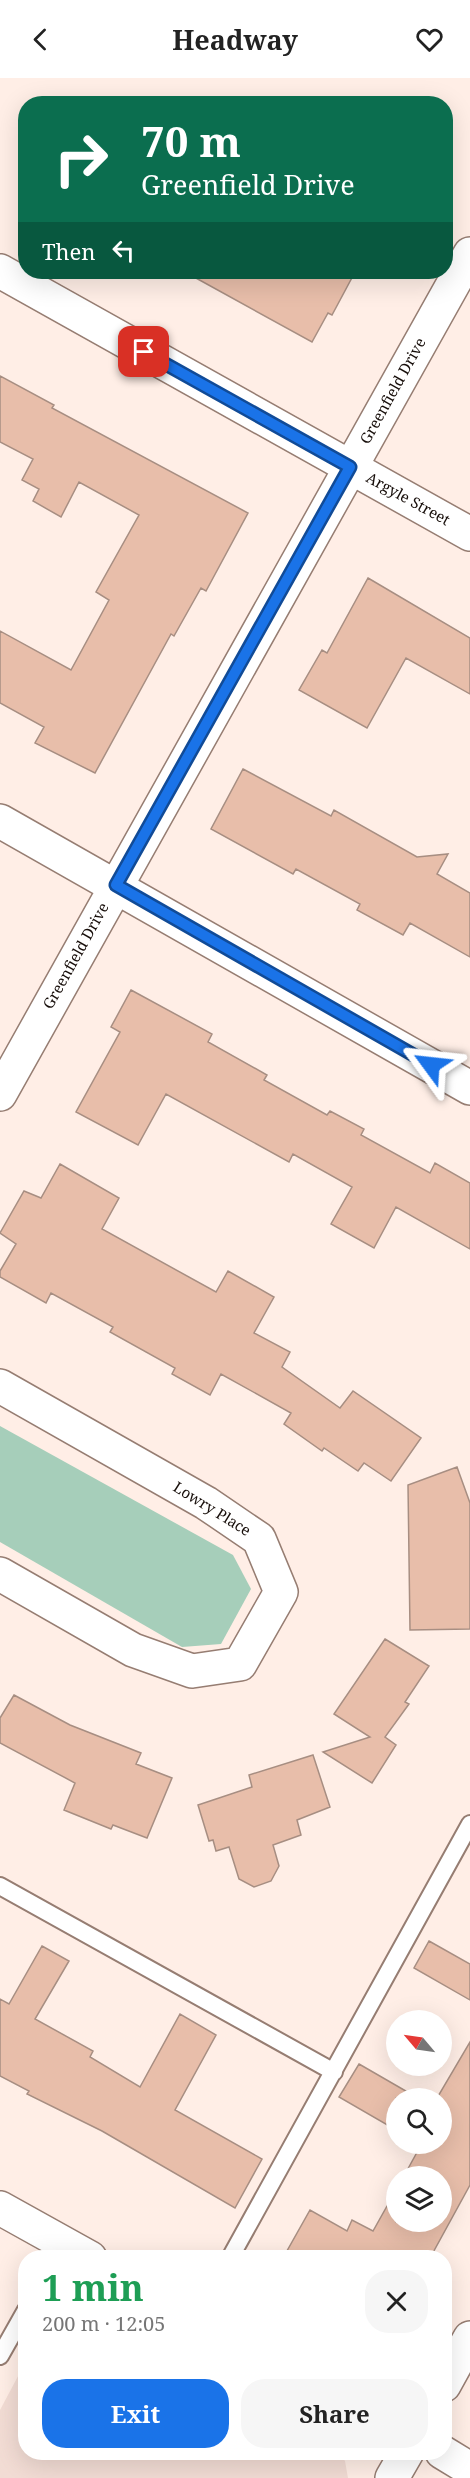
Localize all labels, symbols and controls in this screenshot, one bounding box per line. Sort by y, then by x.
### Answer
text: Headway [172,21,298,58]
icon: back [24,23,57,56]
icon: heart [413,23,446,56]
text: 70 m [141,112,241,169]
icon: right [42,120,120,198]
text: Greenfield Drive [141,166,355,203]
icon: left [107,234,140,267]
text: Then [42,236,95,266]
pin [118,326,169,377]
street label: Greenfield Drive [355,334,430,447]
icon: arrive [127,335,160,368]
street label: Argyle Street [363,467,454,529]
street label: Greenfield Drive [38,899,113,1012]
position arrow [399,1033,463,1097]
street label: Lowry Place [170,1476,255,1540]
north arrow [386,2010,452,2076]
map controls [386,2010,452,2232]
button: search [386,2088,452,2154]
button: layers [386,2166,452,2232]
text: 1 min [42,2263,144,2312]
button: close [365,2270,428,2333]
text: 200 m · 12:05 [42,2310,165,2337]
button: Exit [42,2379,229,2448]
button: Share [241,2379,428,2448]

